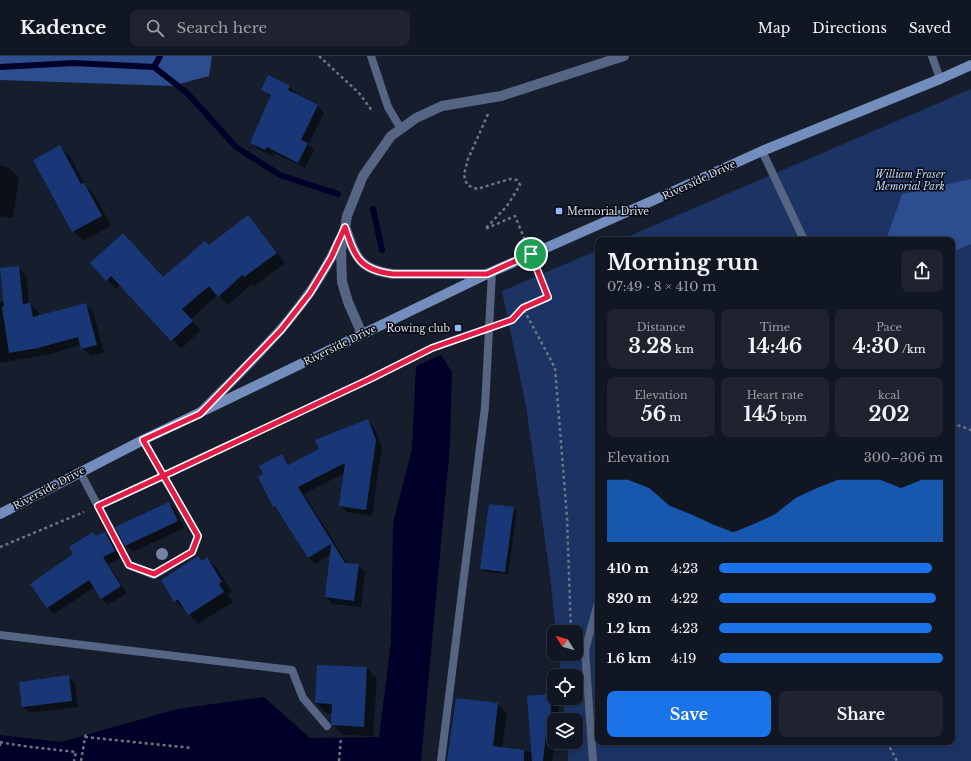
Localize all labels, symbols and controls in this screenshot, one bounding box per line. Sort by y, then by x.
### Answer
search box [130,10,410,46]
text: Kadence [20,16,106,39]
icon: search [144,17,166,39]
text: Search here [176,18,267,37]
text: Map [758,19,790,37]
text: Directions [812,19,887,37]
text: Saved [909,19,951,37]
street label: Riverside Drive [660,157,738,203]
park label: William Fraser Memorial Park [874,168,945,193]
place label: Memorial Drive [567,205,649,218]
marker: Memorial Drive [554,206,564,216]
pin [514,237,548,271]
icon: arrive [520,243,542,265]
text: Morning run [607,249,759,276]
button: share [901,250,943,292]
text: 07:49 · 8 × 410 m [607,278,716,295]
text: Distance [637,320,685,334]
text: Time [760,320,790,334]
text: Pace [876,320,902,334]
street label: Riverside Drive [301,322,379,368]
place label: Rowing club [386,322,450,335]
marker: Rowing club [453,323,463,333]
text: 3.28 [628,334,672,358]
text: 14:46 [748,334,802,358]
text: 4:30 [852,334,899,358]
text: km [672,342,694,356]
text: /km [899,342,926,356]
text: Elevation [634,388,688,402]
text: Heart rate [747,388,803,402]
text: kcal [878,388,900,402]
text: 56 [641,402,666,426]
text: 145 [743,402,777,426]
text: 202 [868,402,910,426]
text: m [666,410,681,424]
text: bpm [777,410,807,424]
text: Elevation [607,449,670,466]
text: 300–306 m [864,449,943,466]
street label: Riverside Drive [11,463,87,512]
text: 410 m [607,560,649,577]
text: 4:23 [671,560,698,577]
text: 820 m [607,590,651,607]
text: 4:22 [671,590,698,607]
text: 1.2 km [607,620,651,637]
text: 4:23 [671,620,698,637]
north arrow [547,625,583,661]
map controls [547,625,583,749]
text: 1.6 km [607,650,651,667]
text: 4:19 [671,650,696,667]
button: locate [547,669,583,705]
button: Save [607,691,771,737]
button: Share [779,691,943,737]
button: layers [547,713,583,749]

